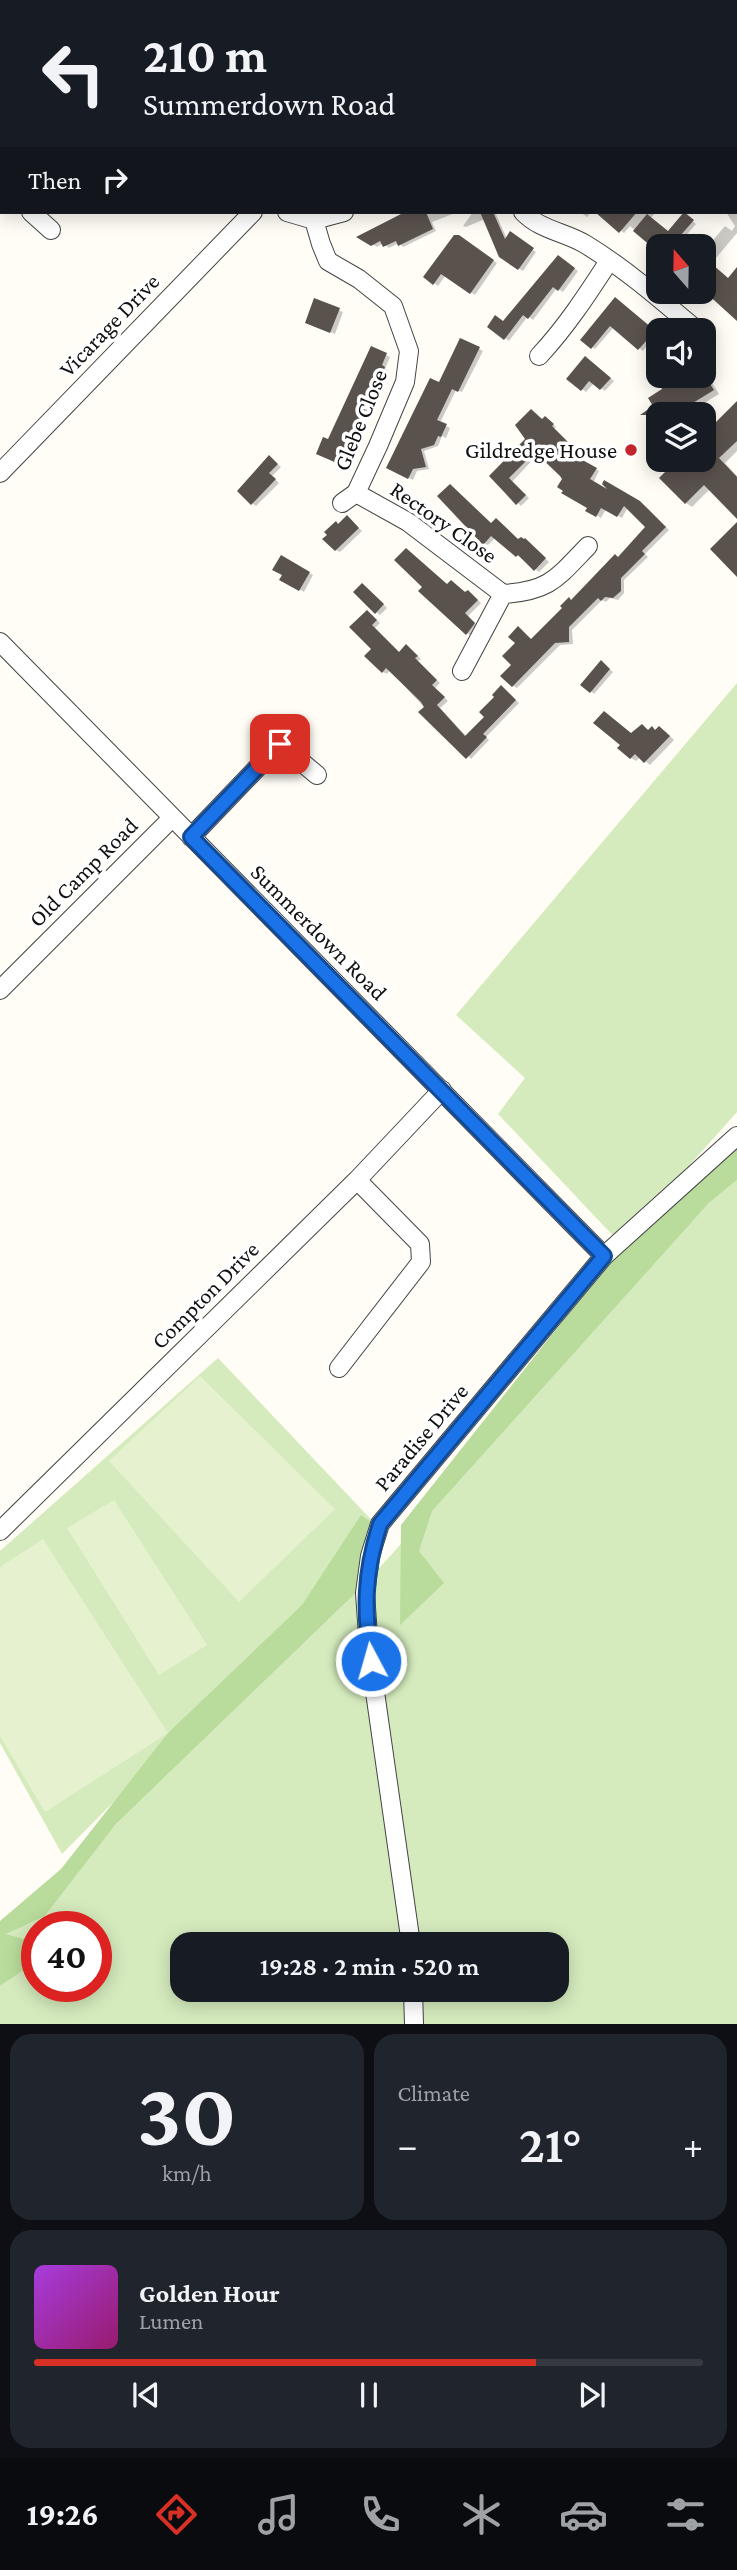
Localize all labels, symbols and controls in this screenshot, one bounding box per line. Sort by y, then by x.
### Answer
icon: left [28,28,119,119]
text: 210 m [143,28,267,83]
text: Summerdown Road [143,86,395,122]
icon: right [96,161,134,199]
text: Then [28,166,82,195]
north arrow [646,234,716,304]
map controls [646,234,716,472]
street label: Vicarage Drive [54,268,164,382]
button: sound [646,318,716,388]
street label: Glebe Close [328,366,392,474]
button: layers [646,402,716,472]
place label: Gildredge House [465,437,617,463]
marker: Gildredge House [623,442,639,458]
street label: Rectory Close [386,476,502,568]
pin [250,714,310,774]
icon: arrive [261,725,299,763]
street label: Old Camp Road [23,812,143,932]
street label: Summerdown Road [246,859,392,1005]
street label: Compton Drive [146,1236,264,1354]
street label: Paradise Drive [369,1378,473,1496]
position arrow [334,1624,408,1698]
speed limit sign: 40 [21,1911,112,2002]
text: 19:28 · 2 min · 520 m [260,1952,479,1981]
text: 30 [137,2063,237,2165]
text: Climate [398,2080,470,2106]
text: 21° [519,2115,582,2173]
text: − [398,2124,418,2166]
text: + [683,2124,703,2166]
text: km/h [162,2160,212,2186]
text: Golden Hour [139,2279,280,2308]
text: Lumen [139,2308,203,2334]
icon: previous [127,2376,165,2414]
icon: pause [350,2376,388,2414]
icon: next [573,2376,611,2414]
icon: directions [152,2490,201,2539]
icon: music [254,2490,303,2539]
icon: phone [356,2490,405,2539]
icon: climate [457,2490,506,2539]
icon: car [559,2490,608,2539]
icon: filters [661,2490,710,2539]
text: 19:26 [26,2496,99,2532]

